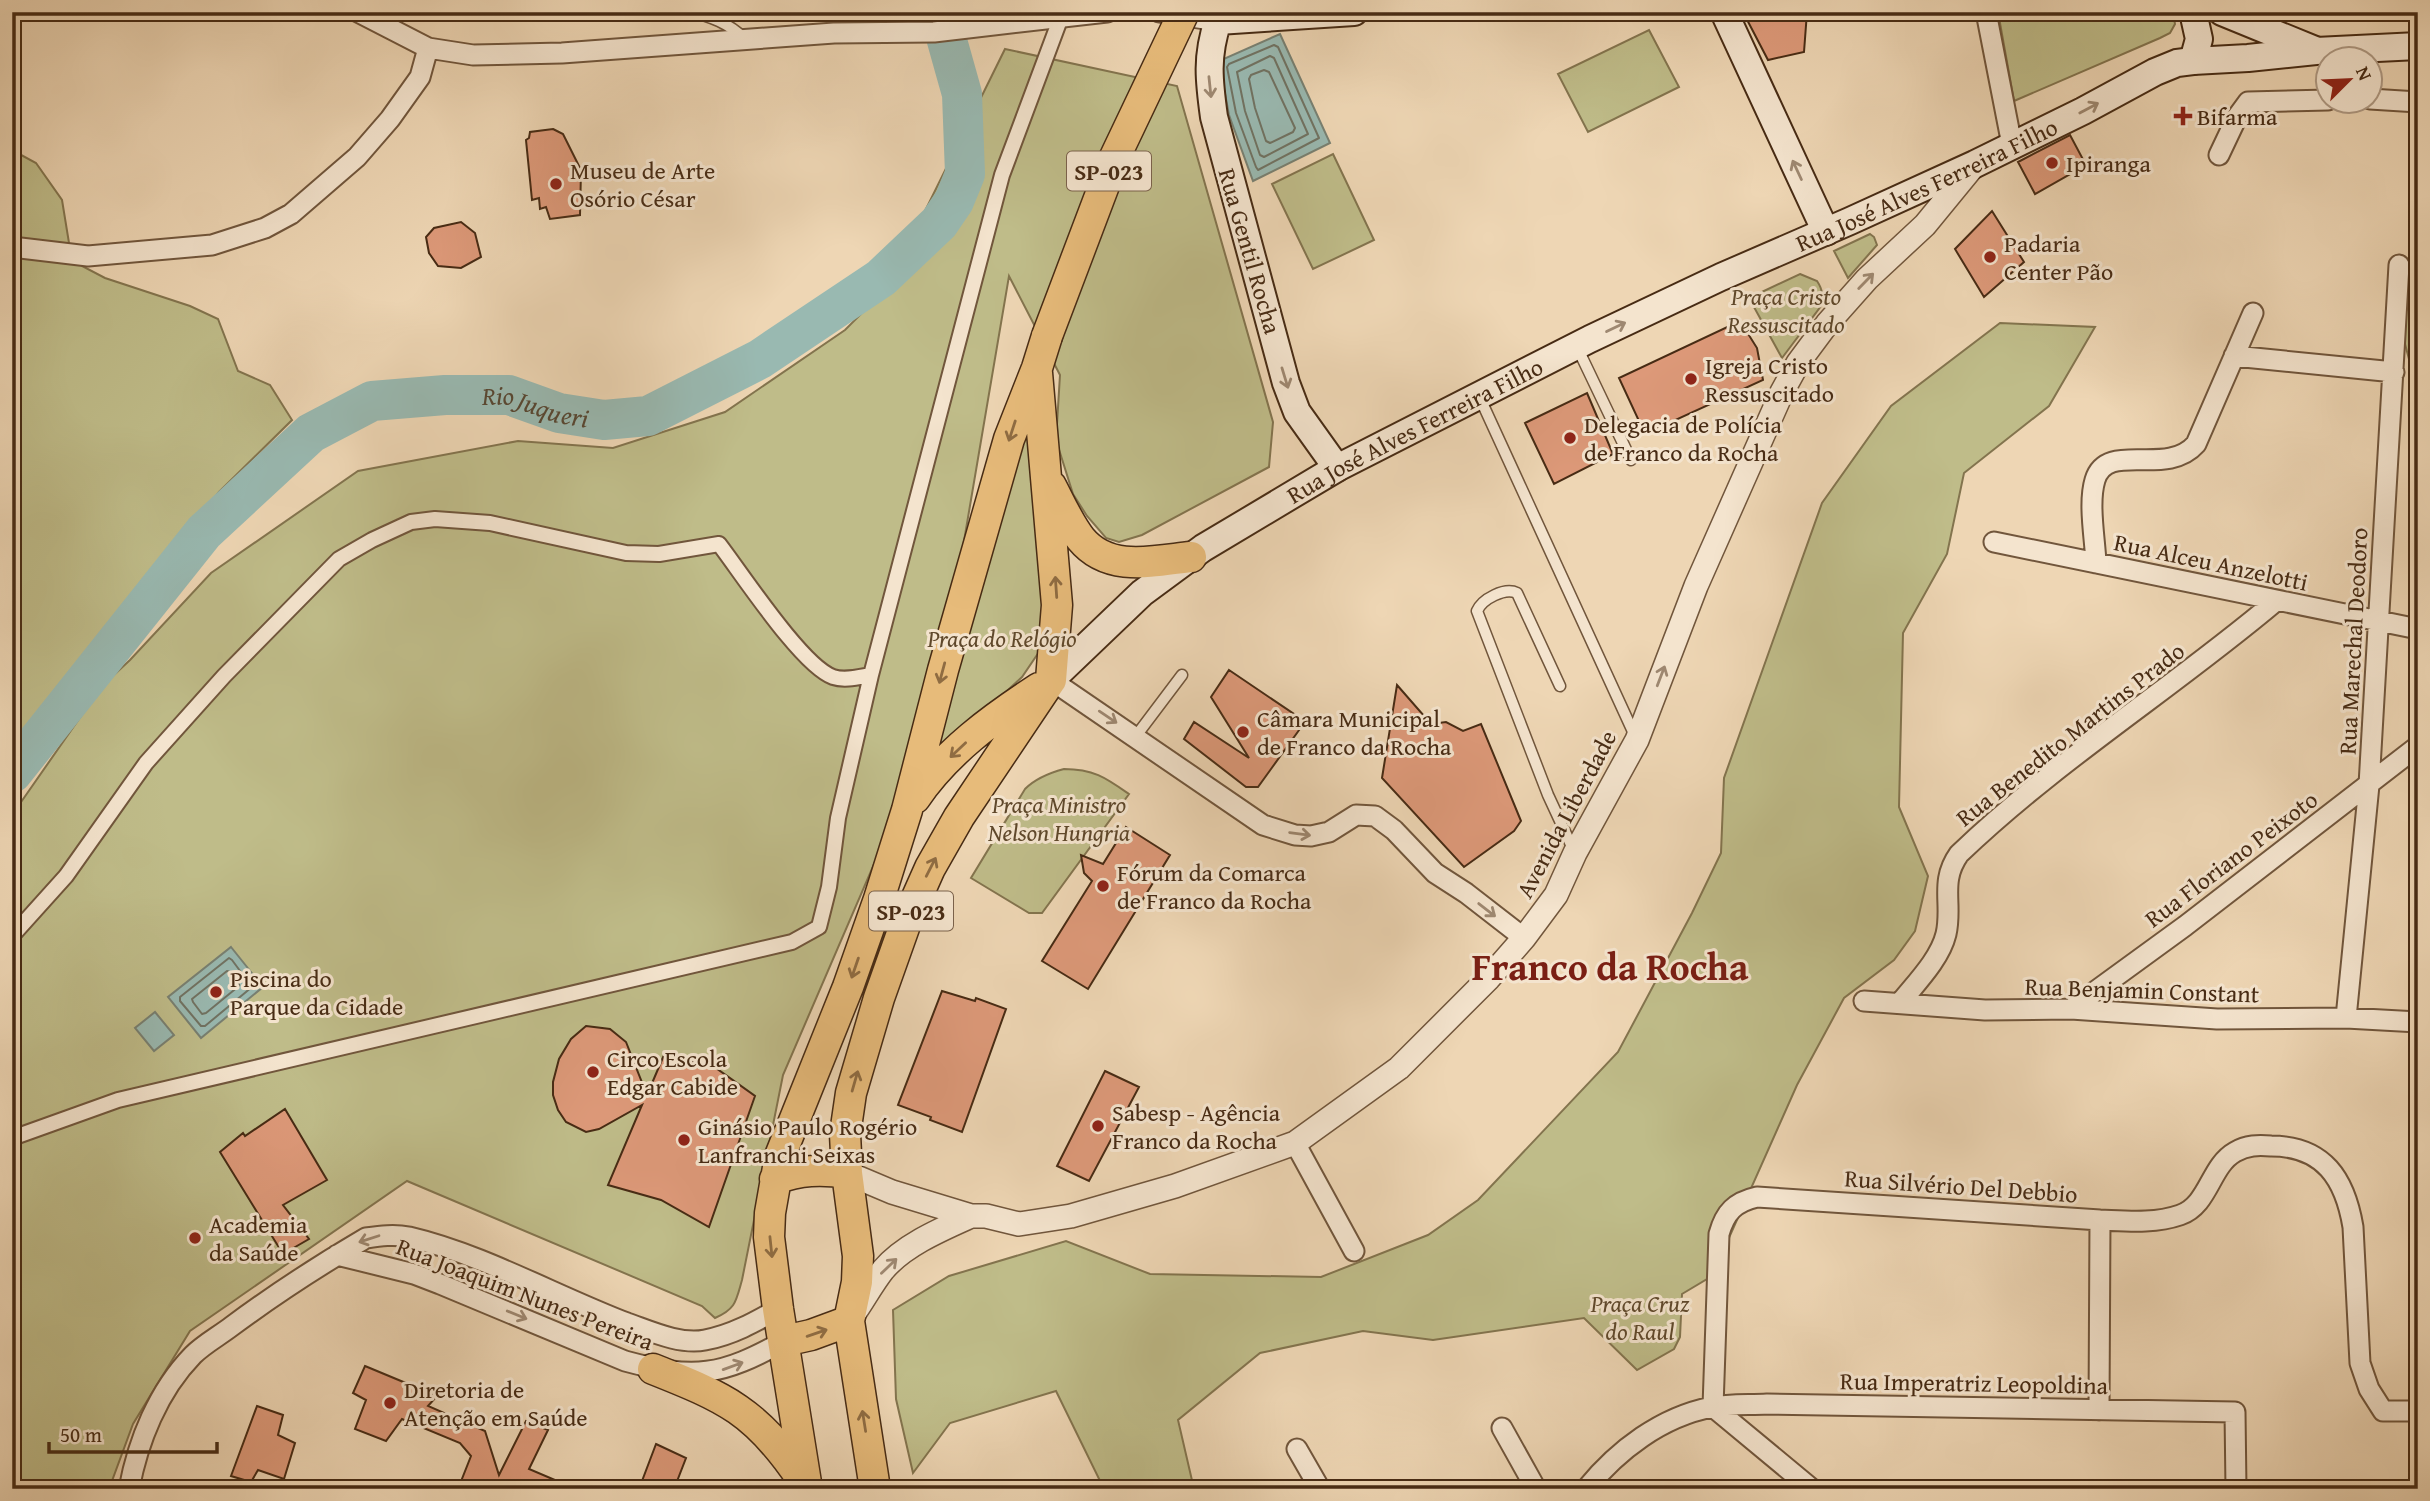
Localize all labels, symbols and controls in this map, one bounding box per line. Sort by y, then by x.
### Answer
north arrow [2314,46,2384,116]
text: N [2349,62,2380,85]
one-way arrow [1203,75,1216,98]
place label: Bifarma [2197,99,2278,134]
one-way arrow [2078,101,2099,114]
marker: Bifarma [2175,108,2191,124]
street label: Rua José Alves Ferreira Filho [1790,109,2063,260]
place label: Ipiranga [2066,146,2151,181]
road number: SP-023 [1067,152,1151,190]
place label: Museu de Arte Osório César [570,153,715,216]
marker: Ipiranga [2044,155,2060,171]
one-way arrow [1790,160,1803,181]
street label: Rua Gentil Rocha [1210,164,1291,338]
marker: Museu de Arte Osório César [548,176,564,192]
place label: Padaria Center Pão [2004,226,2113,289]
marker: Padaria Center Pão [1982,249,1998,265]
one-way arrow [1857,273,1874,290]
park label: Praça Cristo Ressuscitado [1727,279,1845,342]
one-way arrow [1605,320,1626,333]
place label: Igreja Cristo Ressuscitado [1705,348,1834,411]
street label: Rua José Alves Ferreira Filho [1280,349,1549,512]
one-way arrow [1280,367,1293,389]
marker: Igreja Cristo Ressuscitado [1683,371,1699,387]
water label: Rio Juqueri [481,376,592,437]
place label: Delegacia de Polícia de Franco da Rocha [1584,407,1782,470]
one-way arrow [1005,420,1017,442]
marker: Delegacia de Polícia de Franco da Rocha [1562,430,1578,446]
street label: Rua Alceu Anzelotti [2111,524,2311,600]
street label: Rua Marechal Deodoro [2330,527,2376,755]
one-way arrow [1049,576,1062,599]
park label: Praça do Relógio [926,621,1077,656]
street label: Rua Benedito Martins Prado [1948,633,2192,835]
one-way arrow [935,662,948,684]
one-way arrow [1656,666,1669,688]
place label: Câmara Municipal de Franco da Rocha [1257,701,1452,764]
one-way arrow [1097,711,1117,725]
marker: Câmara Municipal de Franco da Rocha [1235,724,1251,740]
street label: Avenida Liberdade [1507,724,1625,904]
one-way arrow [950,742,967,759]
street label: Rua Floriano Peixoto [2137,782,2325,936]
park label: Praça Ministro Nelson Hungria [987,787,1130,850]
one-way arrow [1288,828,1311,841]
place label: Fórum da Comarca de Franco da Rocha [1117,855,1312,918]
one-way arrow [925,857,938,878]
marker: Fórum da Comarca de Franco da Rocha [1095,878,1111,894]
road number: SP-023 [869,891,953,930]
one-way arrow [1477,902,1496,917]
district label: Franco da Rocha [1471,938,1749,994]
one-way arrow [848,956,860,978]
place label: Piscina do Parque da Cidade [230,961,403,1024]
street label: Rua Benjamin Constant [2024,968,2260,1012]
marker: Piscina do Parque da Cidade [208,984,224,1000]
place label: Circo Escola Edgar Cabide [607,1041,738,1104]
marker: Circo Escola Edgar Cabide [585,1064,601,1080]
one-way arrow [849,1070,862,1092]
place label: Sabesp - Agência Franco da Rocha [1112,1095,1281,1158]
place label: Ginásio Paulo Rogério Lanfranchi Seixas [698,1109,917,1172]
marker: Sabesp - Agência Franco da Rocha [1090,1118,1106,1134]
marker: Ginásio Paulo Rogério Lanfranchi Seixas [676,1132,692,1148]
street label: Rua Silvério Del Debbio [1843,1160,2079,1212]
place label: Academia da Saúde [209,1207,308,1270]
street label: Rua Joaquim Nunes Pereira [391,1229,659,1359]
marker: Academia da Saúde [187,1230,203,1246]
one-way arrow [359,1234,381,1246]
one-way arrow [765,1235,778,1258]
one-way arrow [880,1258,898,1275]
park label: Praça Cruz do Raul [1590,1286,1690,1349]
one-way arrow [506,1309,528,1322]
one-way arrow [806,1325,828,1338]
one-way arrow [722,1359,744,1371]
street label: Rua Imperatriz Leopoldina [1840,1363,2109,1403]
place label: Diretoria de Atenção em Saúde [404,1372,588,1435]
marker: Diretoria de Atenção em Saúde [382,1395,398,1411]
scale bar [49,1410,217,1454]
one-way arrow [858,1410,871,1433]
text: 50 m [60,1419,102,1450]

